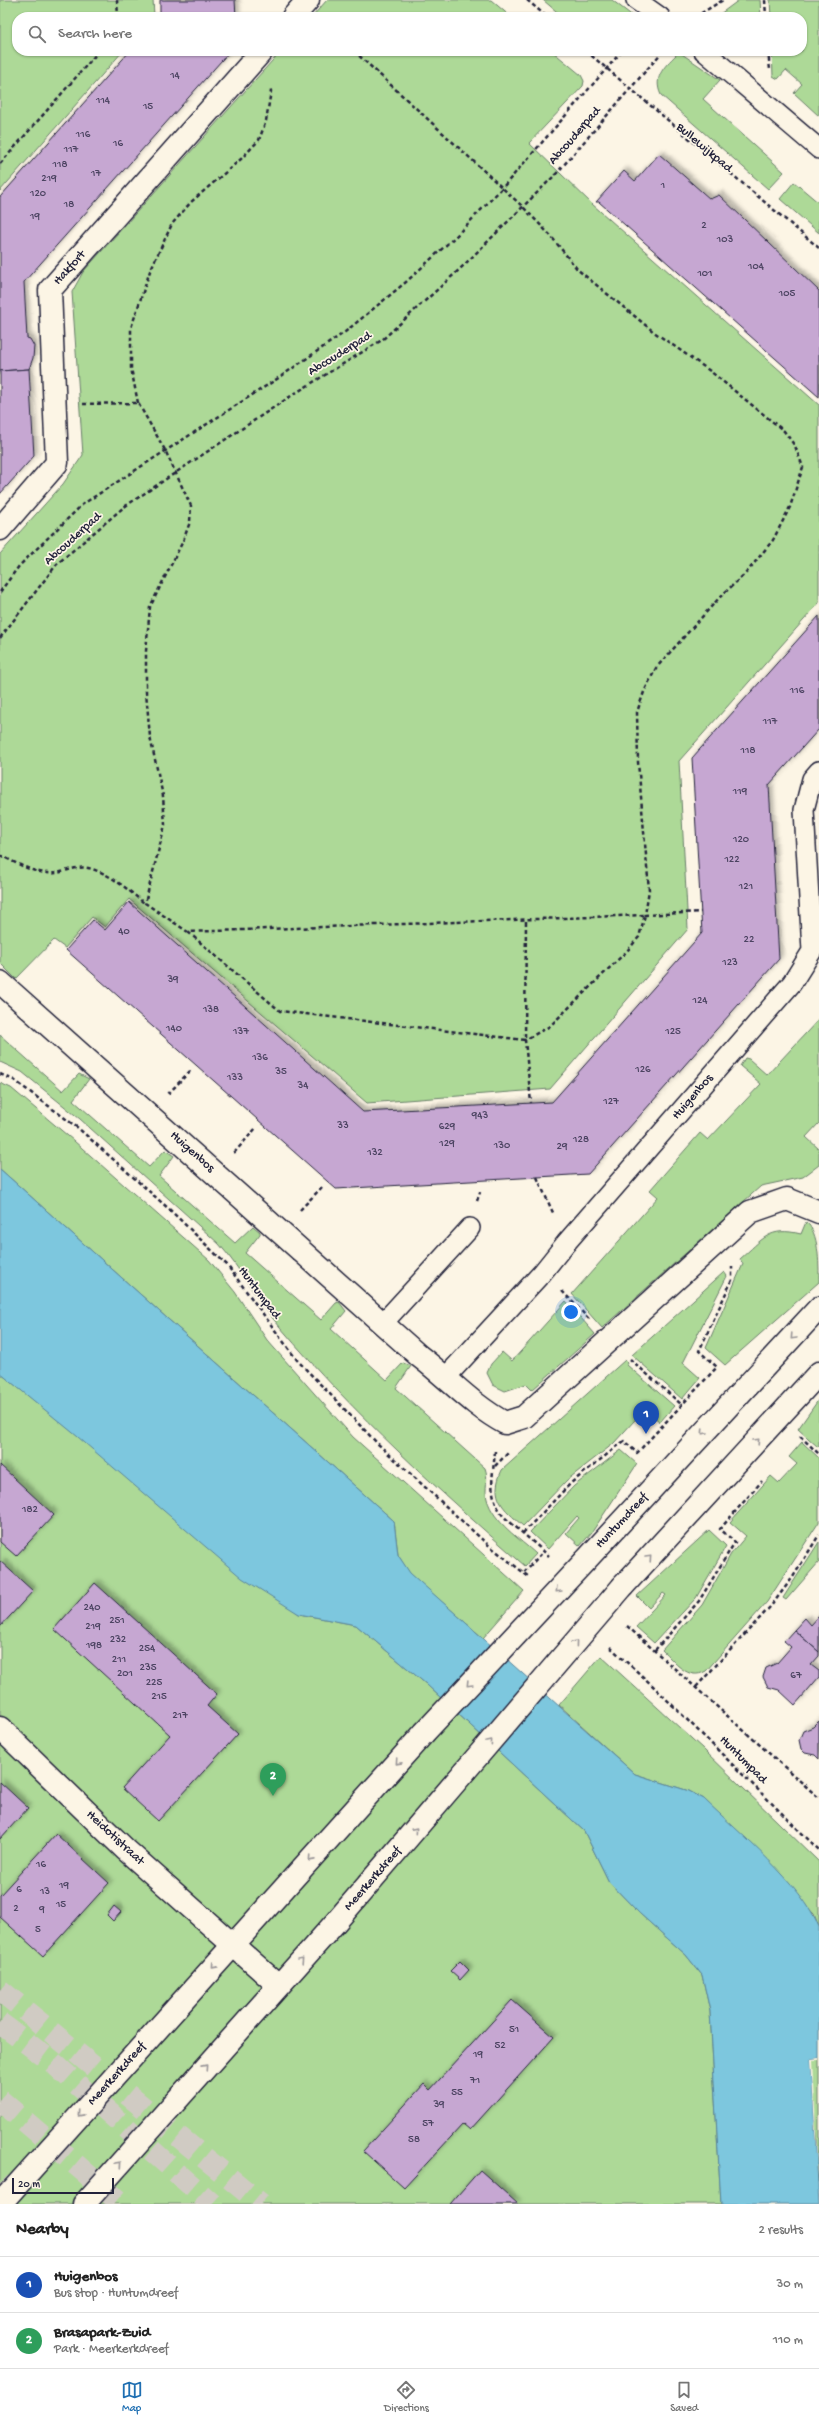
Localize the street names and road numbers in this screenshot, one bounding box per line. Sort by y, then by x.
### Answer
street label: Abcouderpad [546,103,605,168]
street label: Bullewijkpad [672,119,736,177]
street label: Hakfort [51,246,90,288]
street label: Abcouderpad [306,328,376,379]
street label: Abcouderpad [41,508,106,569]
street label: Huigenbos [669,1070,718,1123]
street label: Huigenbos [167,1128,218,1177]
street label: Huntumpad [234,1264,284,1323]
street label: Huntumdreef [593,1490,652,1552]
street label: Huntumpad [716,1733,771,1788]
street label: Heidotistraat [83,1807,148,1870]
street label: Meerkerkdreef [341,1843,405,1914]
street label: Meerkerkdreef [85,2039,150,2109]

